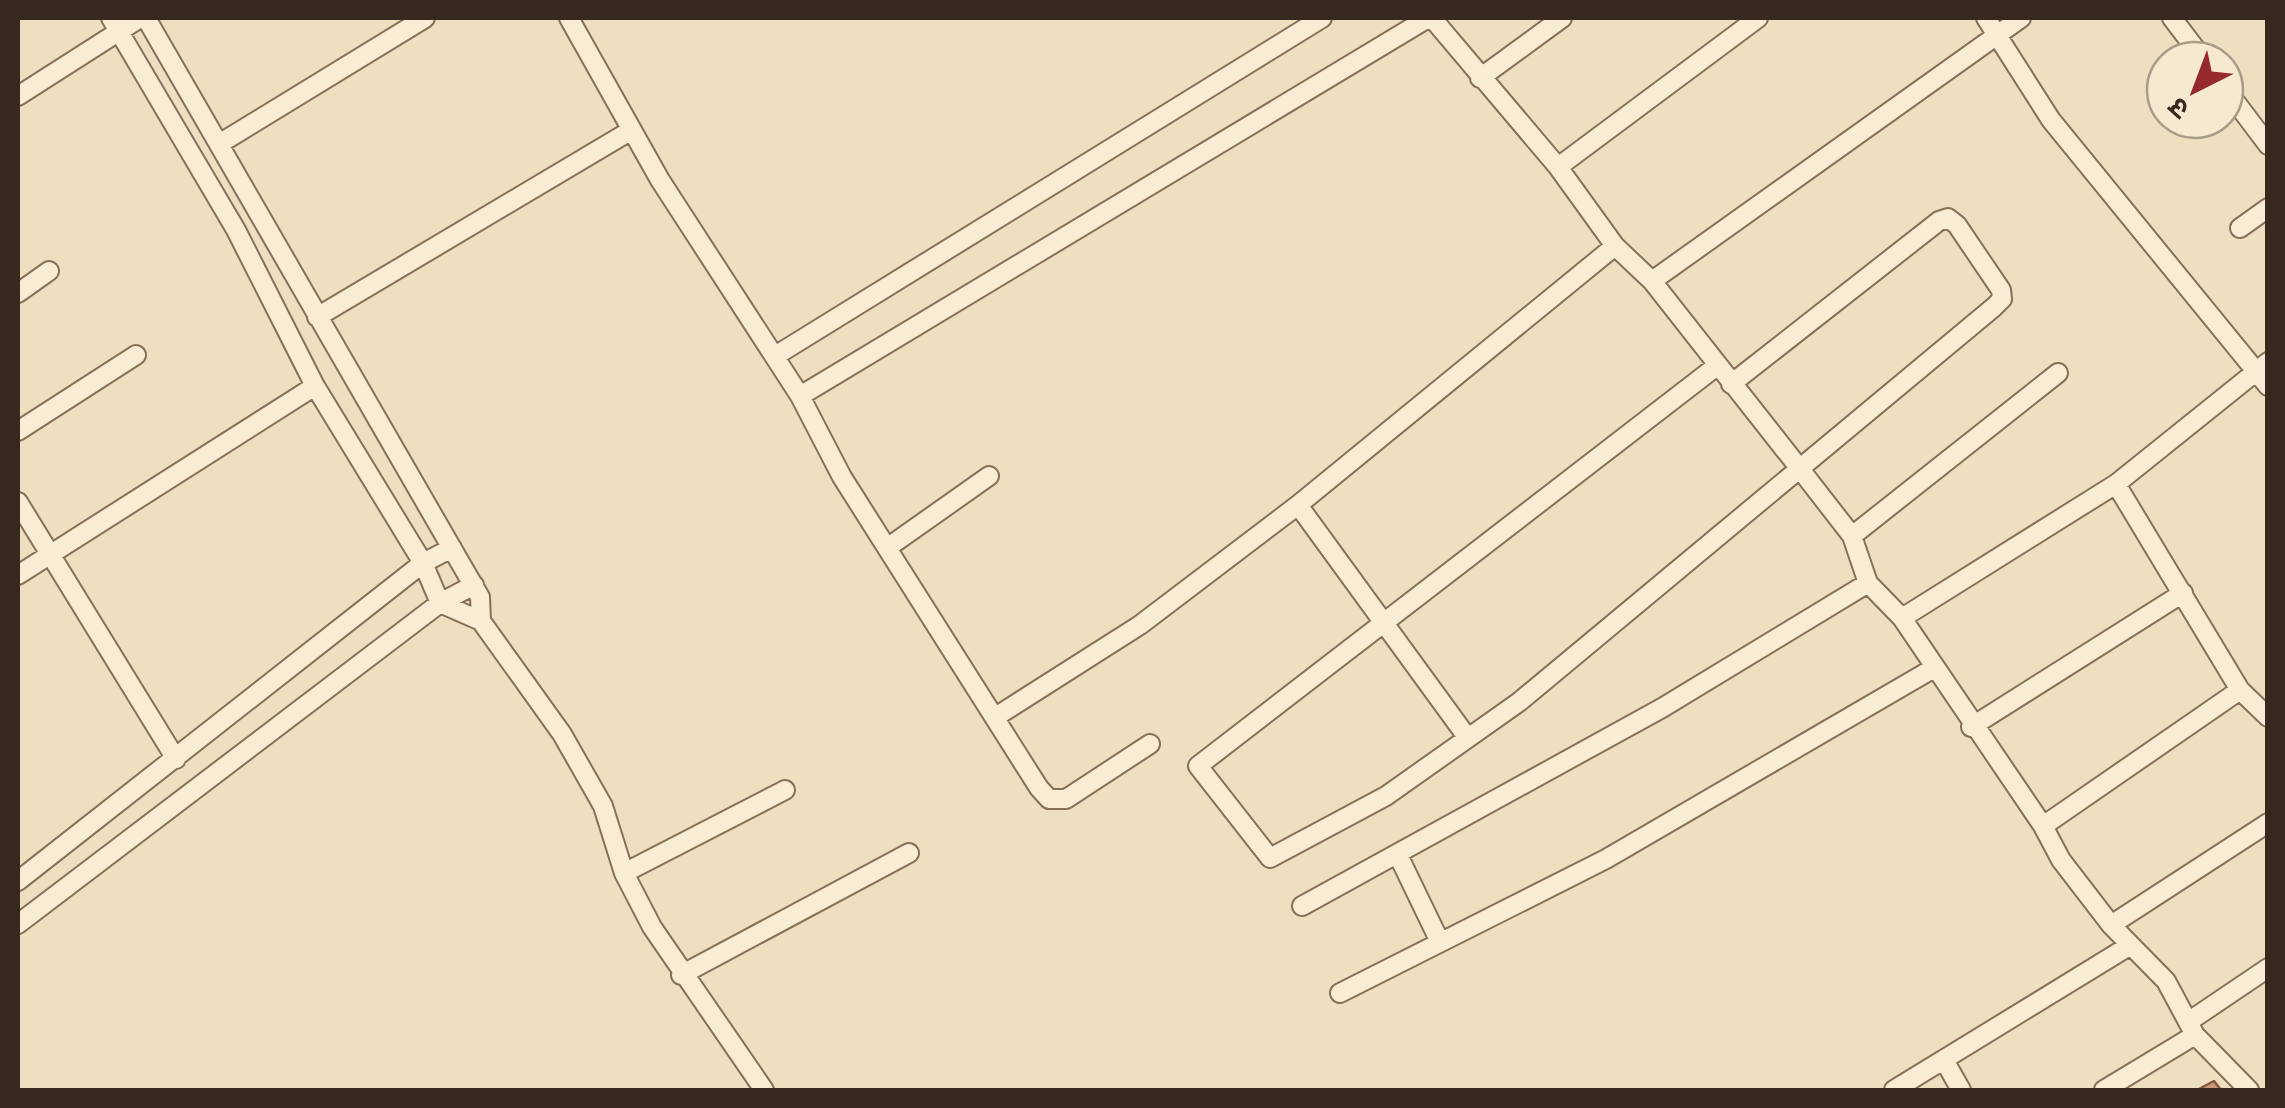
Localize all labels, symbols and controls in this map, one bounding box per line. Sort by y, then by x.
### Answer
north arrow [2145,40,2245,140]
text: उ [2162,91,2195,125]

